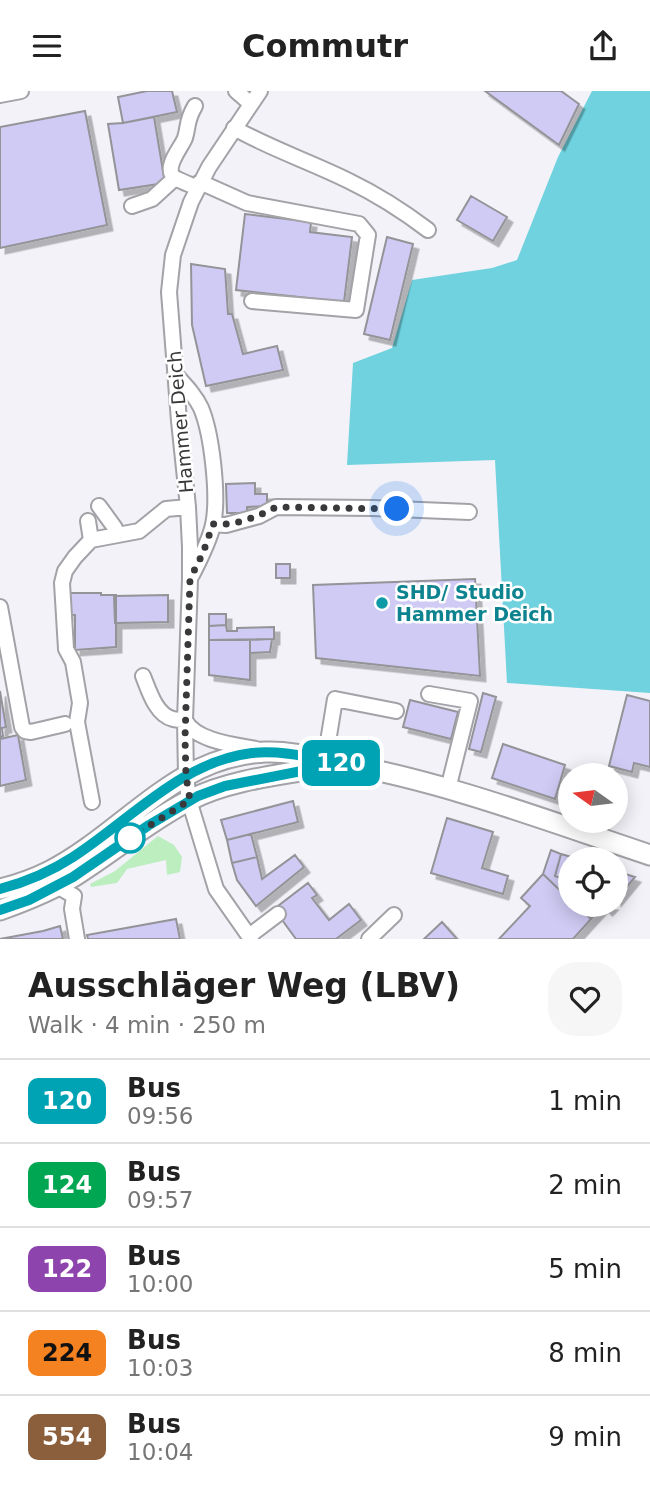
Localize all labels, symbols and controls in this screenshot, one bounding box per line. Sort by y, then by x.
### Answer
icon: menu [28,27,66,65]
text: Commutr [242,27,408,65]
icon: share [584,27,622,65]
street label: Hammer Deich [163,350,197,494]
your location [379,491,414,526]
place label: SHD/ Studio Hammer Deich [396,581,553,625]
marker: SHD/ Studio Hammer Deich [374,595,390,611]
line badge: 120 [301,740,381,786]
text: 120 [316,749,366,777]
north arrow [558,763,628,833]
map controls [558,763,628,917]
unlabelled marker [115,823,145,853]
button: locate [558,847,628,917]
button: heart [548,962,622,1036]
text: Ausschläger Weg (LBV) [28,966,460,1005]
text: Walk · 4 min · 250 m [28,1012,266,1038]
text: Bus [127,1073,181,1103]
text: 1 min [548,1086,622,1116]
text: 120 [42,1087,92,1115]
text: 09:56 [127,1103,193,1129]
text: Bus [127,1157,181,1187]
text: 2 min [548,1170,622,1200]
text: 124 [42,1171,92,1199]
text: 09:57 [127,1187,193,1213]
text: Bus [127,1241,181,1271]
text: 5 min [548,1254,622,1284]
text: 122 [42,1255,92,1283]
text: 10:00 [127,1271,193,1297]
text: Bus [127,1325,181,1355]
text: 8 min [548,1338,622,1368]
text: 224 [42,1339,92,1367]
text: 10:03 [127,1355,193,1381]
text: Bus [127,1409,181,1439]
text: 9 min [548,1422,622,1452]
text: 554 [42,1423,92,1451]
text: 10:04 [127,1439,193,1465]

